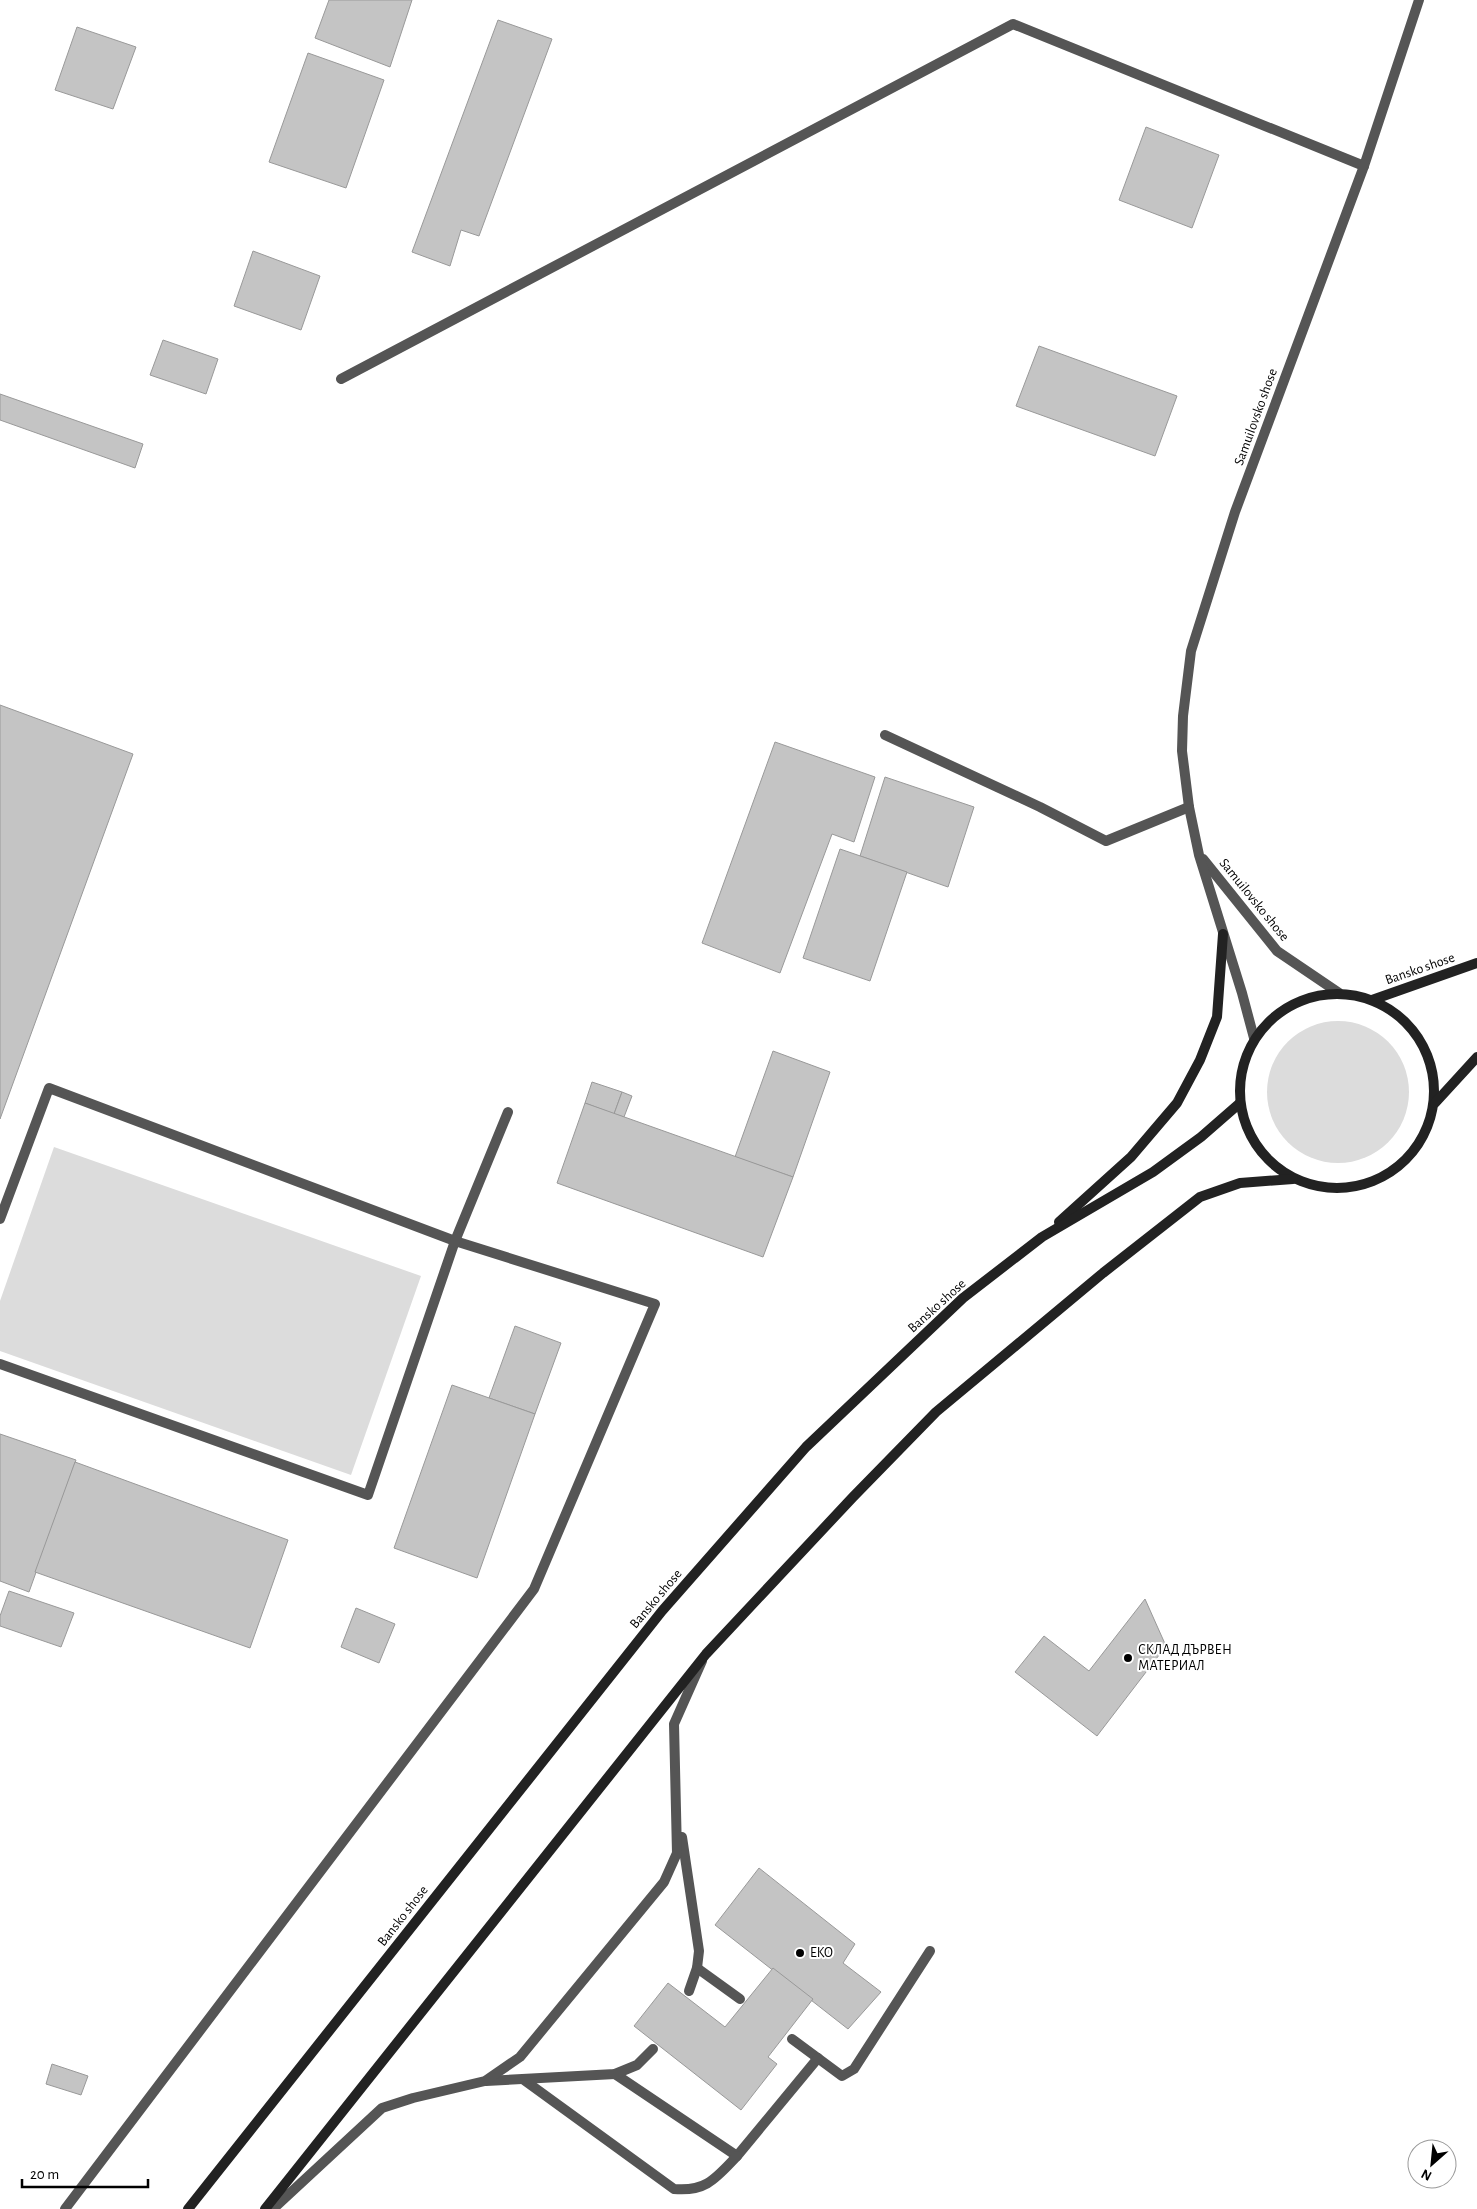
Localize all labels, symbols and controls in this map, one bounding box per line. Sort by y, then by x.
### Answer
street label: Samuilovsko shose [1232,367,1280,467]
street label: Samuilovsko shose [1216,856,1292,944]
street label: Bansko shose [1383,951,1457,987]
street label: Bansko shose [905,1277,969,1335]
street label: Bansko shose [627,1567,685,1631]
place label: СКЛАД ДЪРВЕН МАТЕРИАЛ [1138,1643,1232,1673]
marker: СКЛАД ДЪРВЕН МАТЕРИАЛ [1122,1652,1134,1664]
street label: Bansko shose [375,1883,431,1949]
place label: EKO [810,1946,833,1960]
marker: EKO [794,1947,806,1959]
north arrow [1407,2139,1457,2189]
scale bar [22,2156,149,2188]
text: N [1419,2166,1434,2183]
text: 20 m [30,2167,59,2182]

